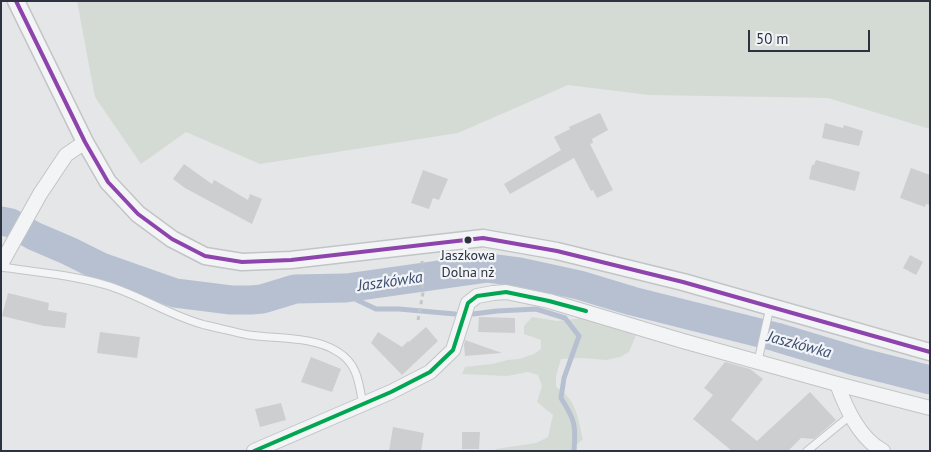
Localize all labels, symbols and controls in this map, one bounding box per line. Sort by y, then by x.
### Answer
scale bar [751,20,874,52]
text: 50 m [756,29,789,48]
marker: Jaszkowa Dolna nż [463,235,473,245]
place label: Jaszkowa Dolna nż [441,248,495,280]
water label: Jaszkówka [356,268,424,296]
water label: Jaszkówka [765,327,833,363]

